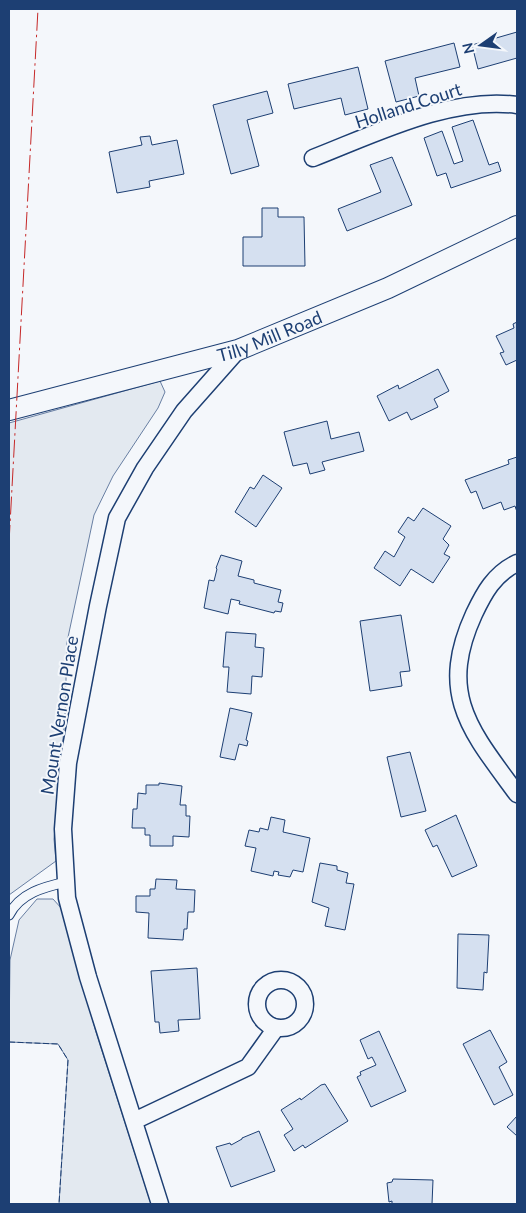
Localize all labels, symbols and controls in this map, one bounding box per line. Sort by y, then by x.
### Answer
north arrow [456,20,506,70]
text: N [458,41,477,56]
street label: Holland Court [352,77,465,133]
street label: Tilly Mill Road [215,306,325,366]
street label: Mount Vernon Place [36,634,82,796]

